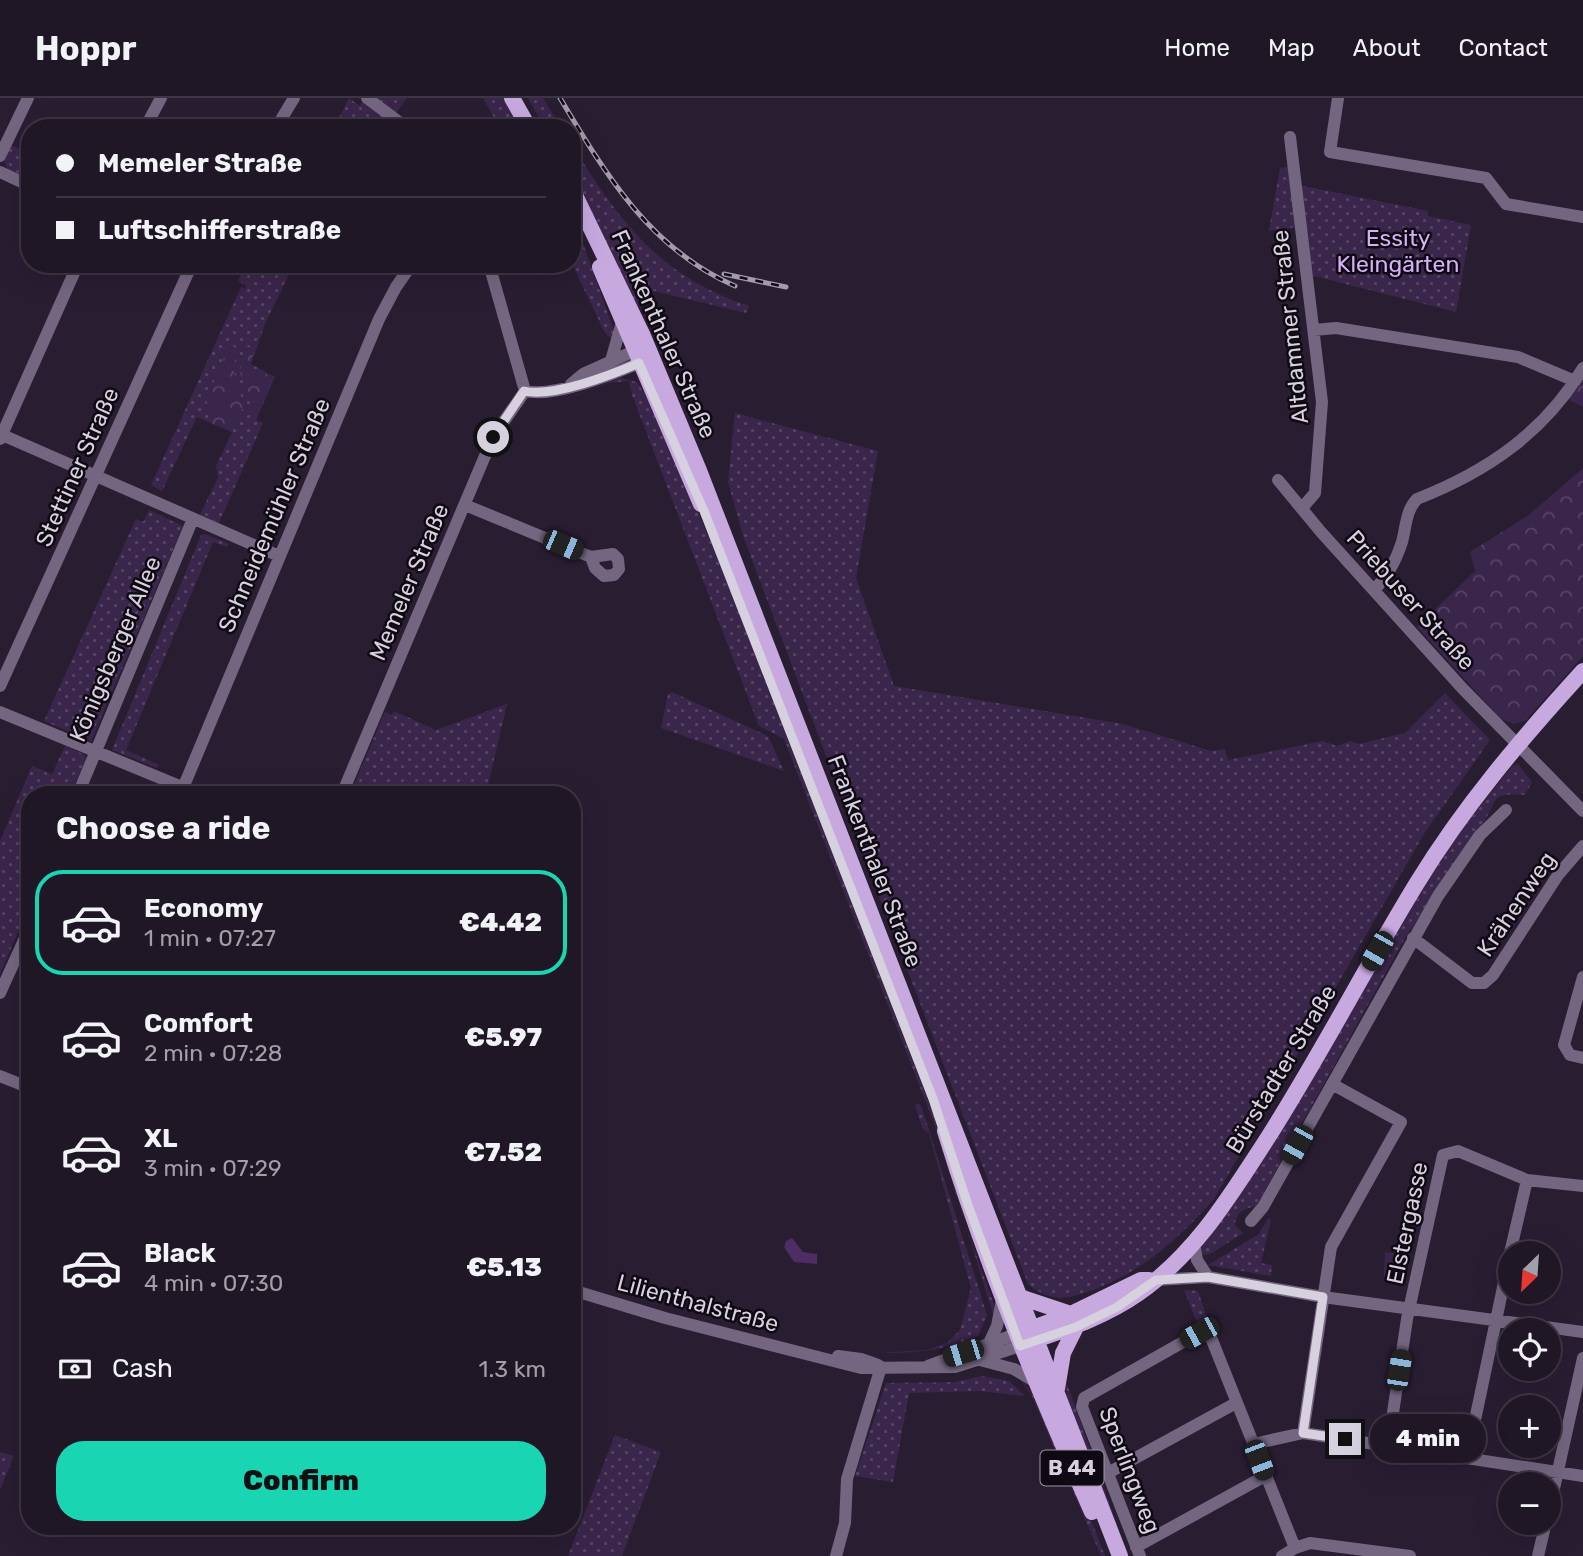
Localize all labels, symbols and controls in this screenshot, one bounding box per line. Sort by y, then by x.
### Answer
text: Hoppr [35,29,136,68]
text: Home [1164,34,1230,62]
text: Map [1268,34,1315,62]
text: About [1353,34,1421,62]
text: Contact [1459,34,1548,62]
text: Memeler Straße [98,148,302,179]
text: Luftschifferstraße [98,215,341,246]
park label: Essity Kleingärten [1337,224,1459,278]
street label: Frankenthaler Straße [605,225,723,443]
street label: Altdammer Straße [1266,229,1314,425]
street label: Stettiner Straße [29,383,125,551]
street label: Schneidemühler Straße [212,394,336,636]
route start [477,421,509,453]
street label: Memeler Straße [363,499,455,665]
street label: Priebuser Straße [1341,524,1481,676]
car [540,527,587,563]
street label: Königsberger Allee [63,552,167,746]
street label: Frankenthaler Straße [822,751,928,971]
text: Choose a ride [56,809,270,847]
street label: Krähenweg [1471,846,1561,962]
icon: car [60,891,123,954]
text: Economy [144,893,263,924]
text: €4.42 [459,907,542,938]
text: 1 min · 07:27 [144,924,276,952]
car [1358,928,1397,974]
street label: Bürstadter Straße [1220,980,1342,1158]
icon: car [60,1006,123,1069]
text: Comfort [144,1008,253,1039]
text: €5.97 [464,1022,542,1053]
text: 2 min · 07:28 [144,1039,282,1067]
icon: car [60,1121,123,1184]
car [1278,1122,1317,1168]
text: XL [144,1123,177,1154]
text: €7.52 [464,1137,542,1168]
text: 3 min · 07:29 [144,1154,282,1182]
street label: Elstergasse [1380,1159,1434,1287]
icon: car [60,1236,123,1299]
text: Black [144,1238,216,1269]
north arrow [1498,1241,1561,1304]
map controls [1498,1241,1561,1535]
text: €5.13 [466,1252,542,1283]
street label: Lilienthalstraße [614,1268,782,1338]
text: 4 min · 07:30 [144,1269,283,1297]
car [1176,1314,1223,1352]
button: locate [1498,1318,1561,1381]
car [940,1337,987,1369]
car [1386,1348,1413,1392]
icon: cash [56,1350,94,1388]
text: Cash [112,1353,173,1384]
text: 1.3 km [479,1355,546,1383]
button: + [1498,1395,1561,1458]
street label: Sperlingweg [1093,1403,1167,1537]
callout: 4 min [1370,1414,1485,1464]
route end [1329,1423,1361,1455]
text: 4 min [1396,1424,1460,1452]
car [1242,1437,1277,1483]
button: Confirm [56,1441,546,1521]
road number: B 44 [1040,1450,1104,1486]
button: − [1498,1472,1561,1535]

